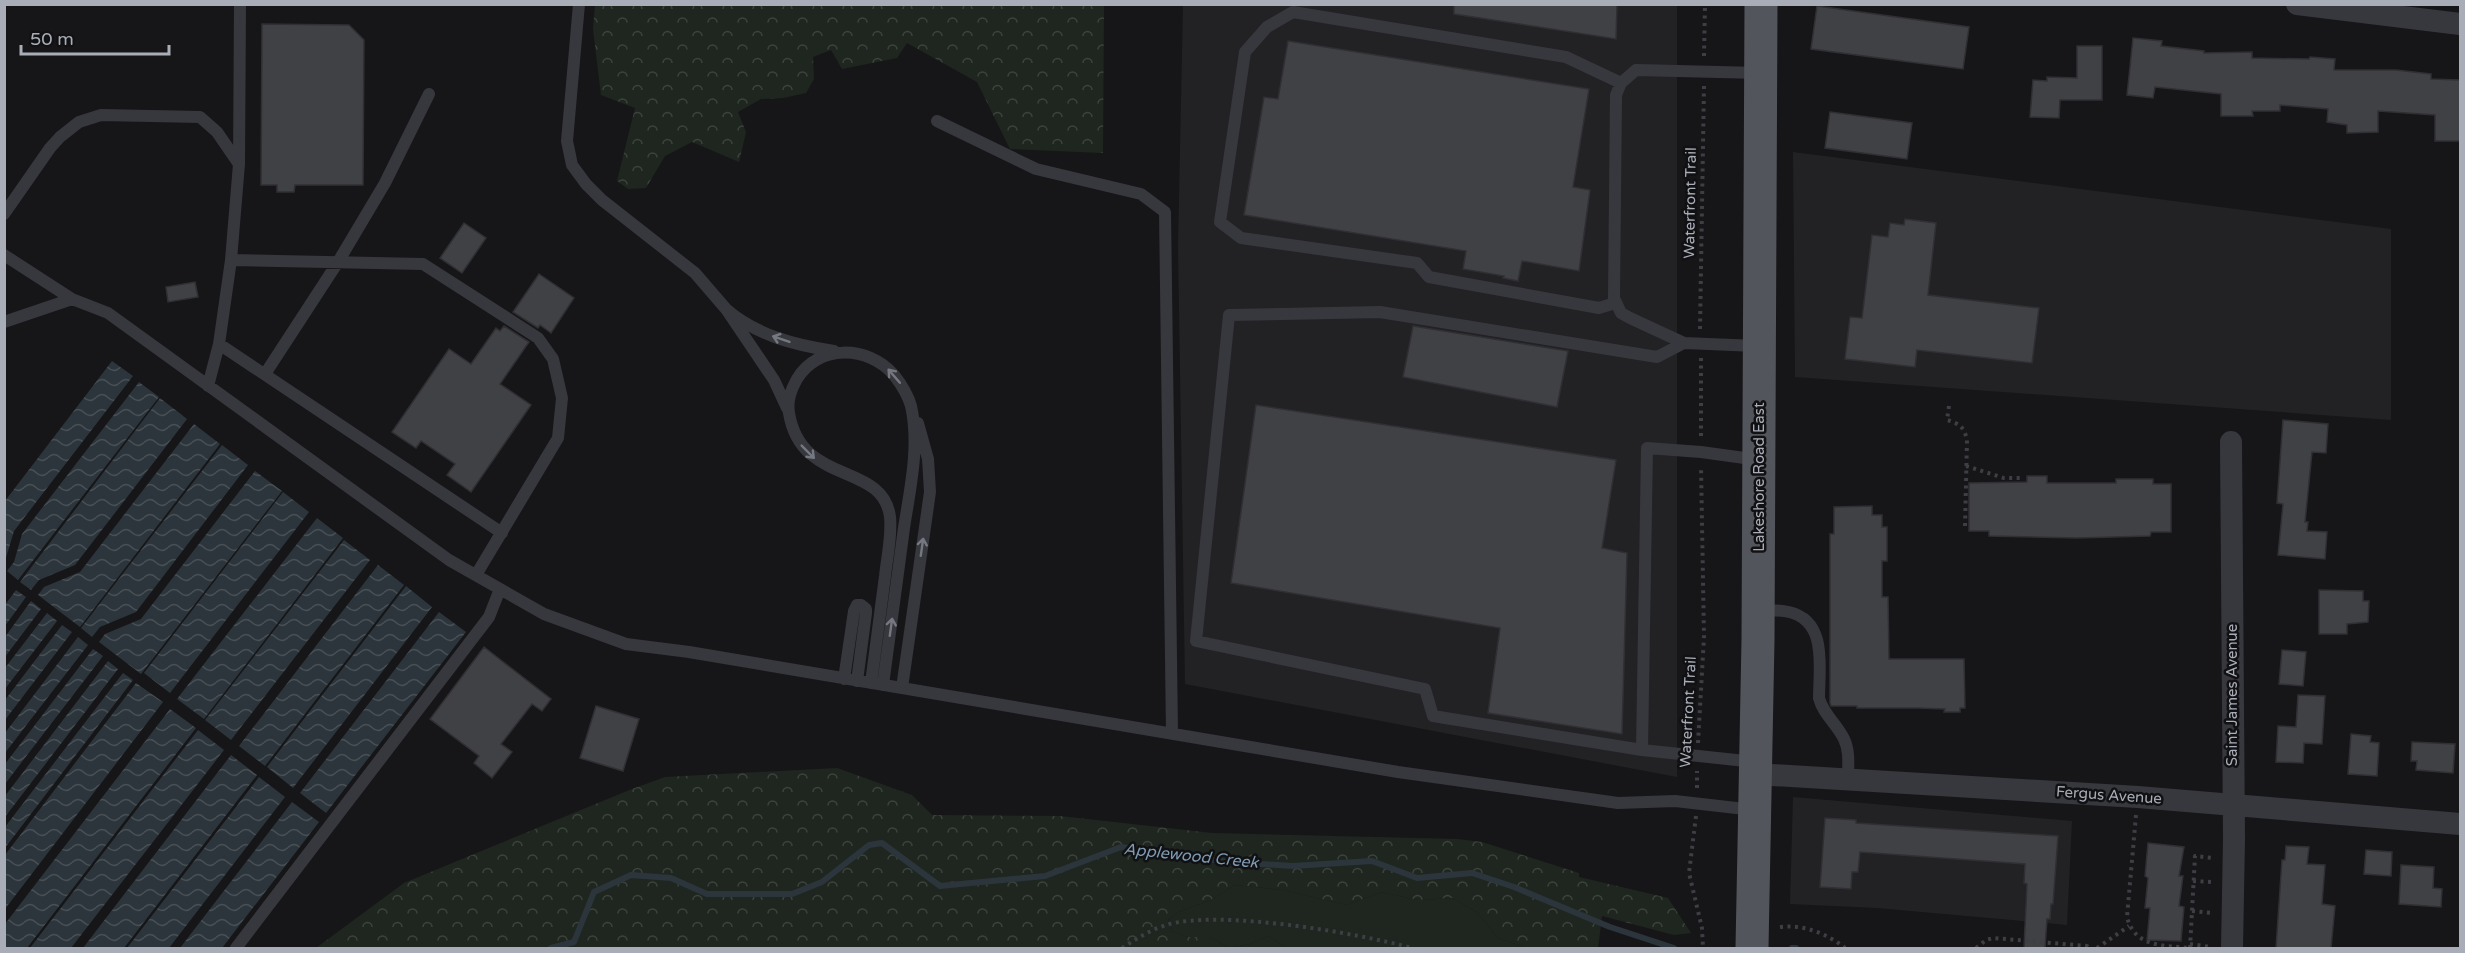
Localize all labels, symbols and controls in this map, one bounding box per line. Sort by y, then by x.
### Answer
scale bar [21,18,170,56]
text: 50 m [30,28,74,50]
street label: Waterfront Trail [1680,147,1700,259]
one-way arrow [772,333,791,344]
one-way arrow [887,369,901,384]
street label: Lakeshore Road East [1750,402,1768,552]
one-way arrow [801,445,815,460]
one-way arrow [917,538,928,558]
one-way arrow [885,618,896,638]
street label: Saint James Avenue [2223,624,2241,766]
street label: Waterfront Trail [1676,656,1700,768]
street label: Fergus Avenue [2056,782,2162,808]
water label: Applewood Creek [1123,839,1260,873]

